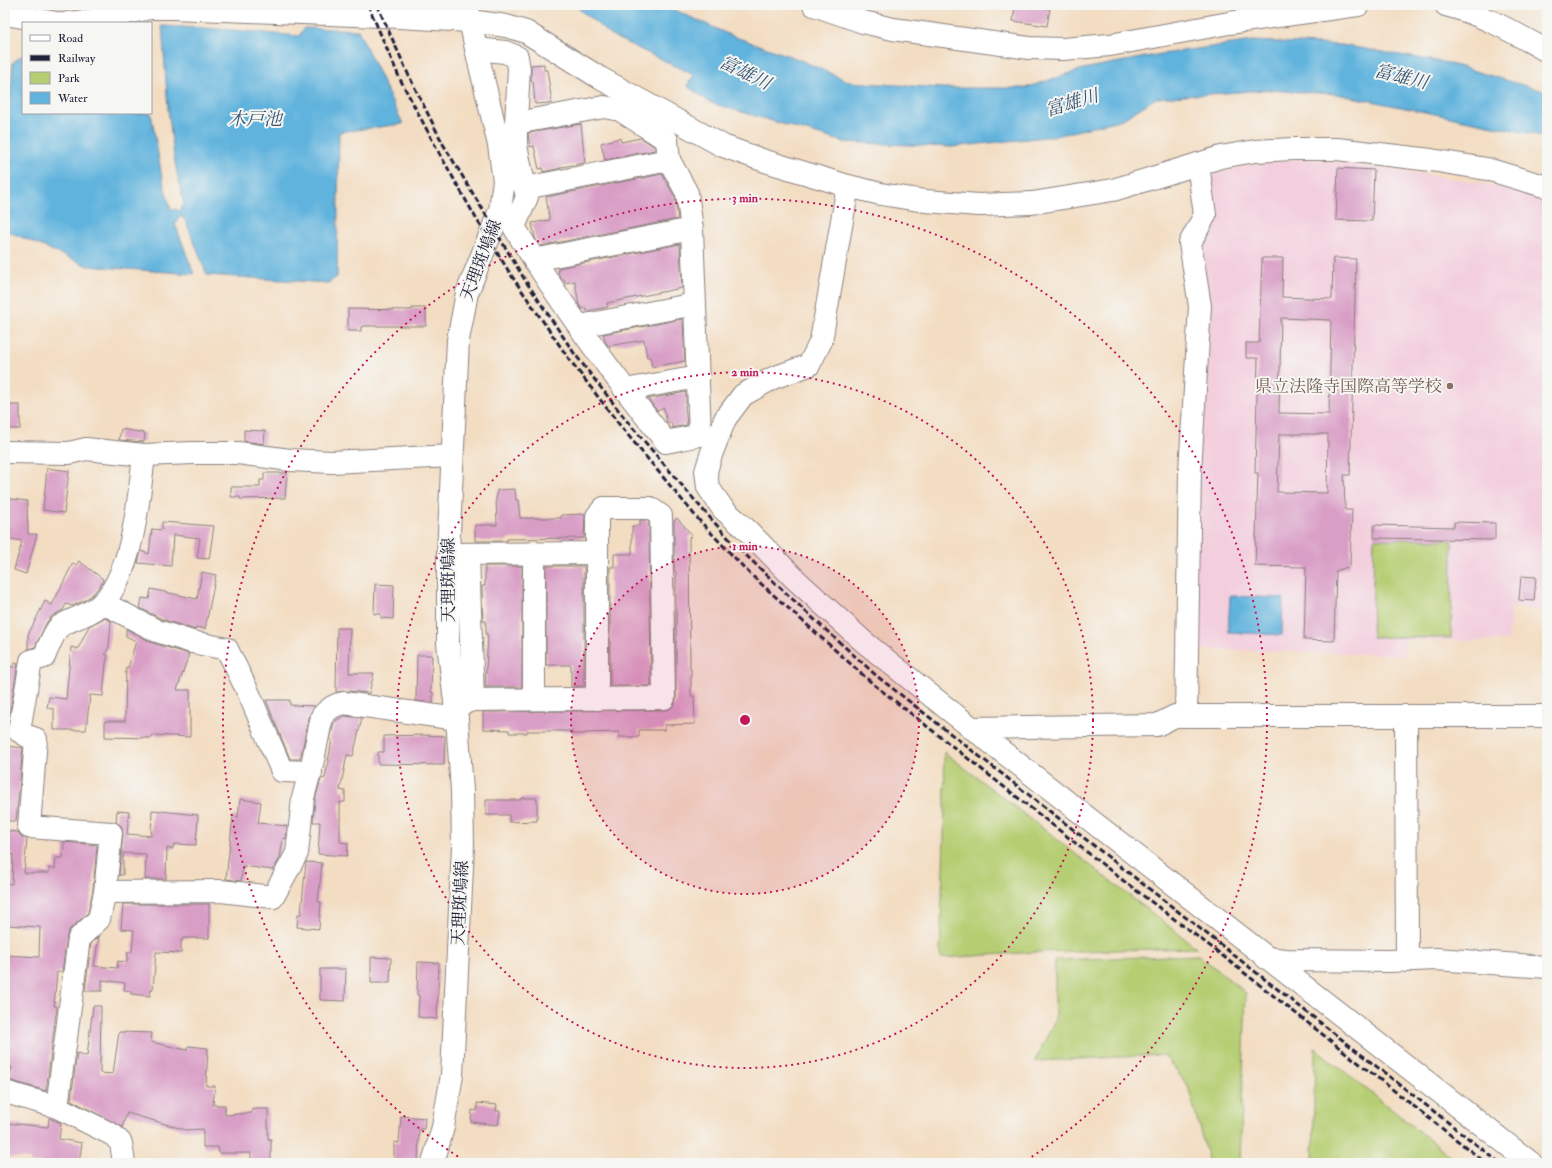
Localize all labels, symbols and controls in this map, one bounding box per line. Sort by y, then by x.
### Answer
legend [22,22,152,114]
text: Road [58,31,83,46]
text: Railway [58,51,96,66]
water label: 富雄川 [716,51,776,96]
water label: 富雄川 [1372,59,1432,95]
text: Park [58,71,80,86]
water label: 富雄川 [1043,84,1103,122]
text: Water [57,91,88,106]
water label: 木戸池 [228,108,284,131]
text: 3 min [732,191,759,206]
street label: 天理斑鳩線 [456,217,506,303]
text: 2 min [731,365,759,380]
place label: 県立法隆寺国際高等学校 [1255,376,1442,397]
marker: 県立法隆寺国際高等学校 [1445,381,1455,391]
street label: 天理斑鳩線 [438,538,459,623]
text: 1 min [732,539,759,554]
centre of rings [738,713,752,727]
street label: 天理斑鳩線 [447,860,473,946]

